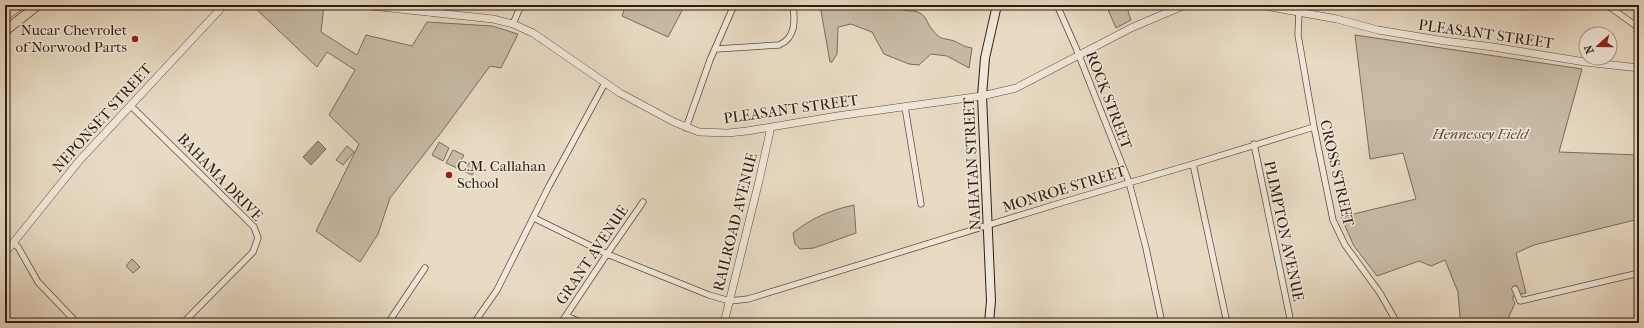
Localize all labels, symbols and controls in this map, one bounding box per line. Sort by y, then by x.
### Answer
street label: PLEASANT STREET [1417,16,1556,53]
place label: Nucar Chevrolet of Norwood Parts [16,21,128,56]
north arrow [1578,26,1618,66]
marker: Nucar Chevrolet of Norwood Parts [130,34,140,44]
text: N [1581,43,1597,56]
street label: ROCK STREET [1082,48,1136,152]
street label: NEPONSET STREET [48,59,156,176]
street label: PLEASANT STREET [722,90,861,127]
street label: NAHATAN STREET [959,96,984,231]
street label: CROSS STREET [1316,118,1358,229]
park label: Hennessey Field [1431,125,1530,143]
street label: BAHAMA DRIVE [174,129,266,225]
street label: RAILROAD AVENUE [709,151,761,293]
place label: C.M. Callahan School [457,157,546,192]
street label: PLIMPTON AVENUE [1260,159,1308,303]
street label: MONROE STREET [1000,161,1129,216]
marker: C.M. Callahan School [444,170,454,180]
street label: GRANT AVENUE [552,202,632,308]

